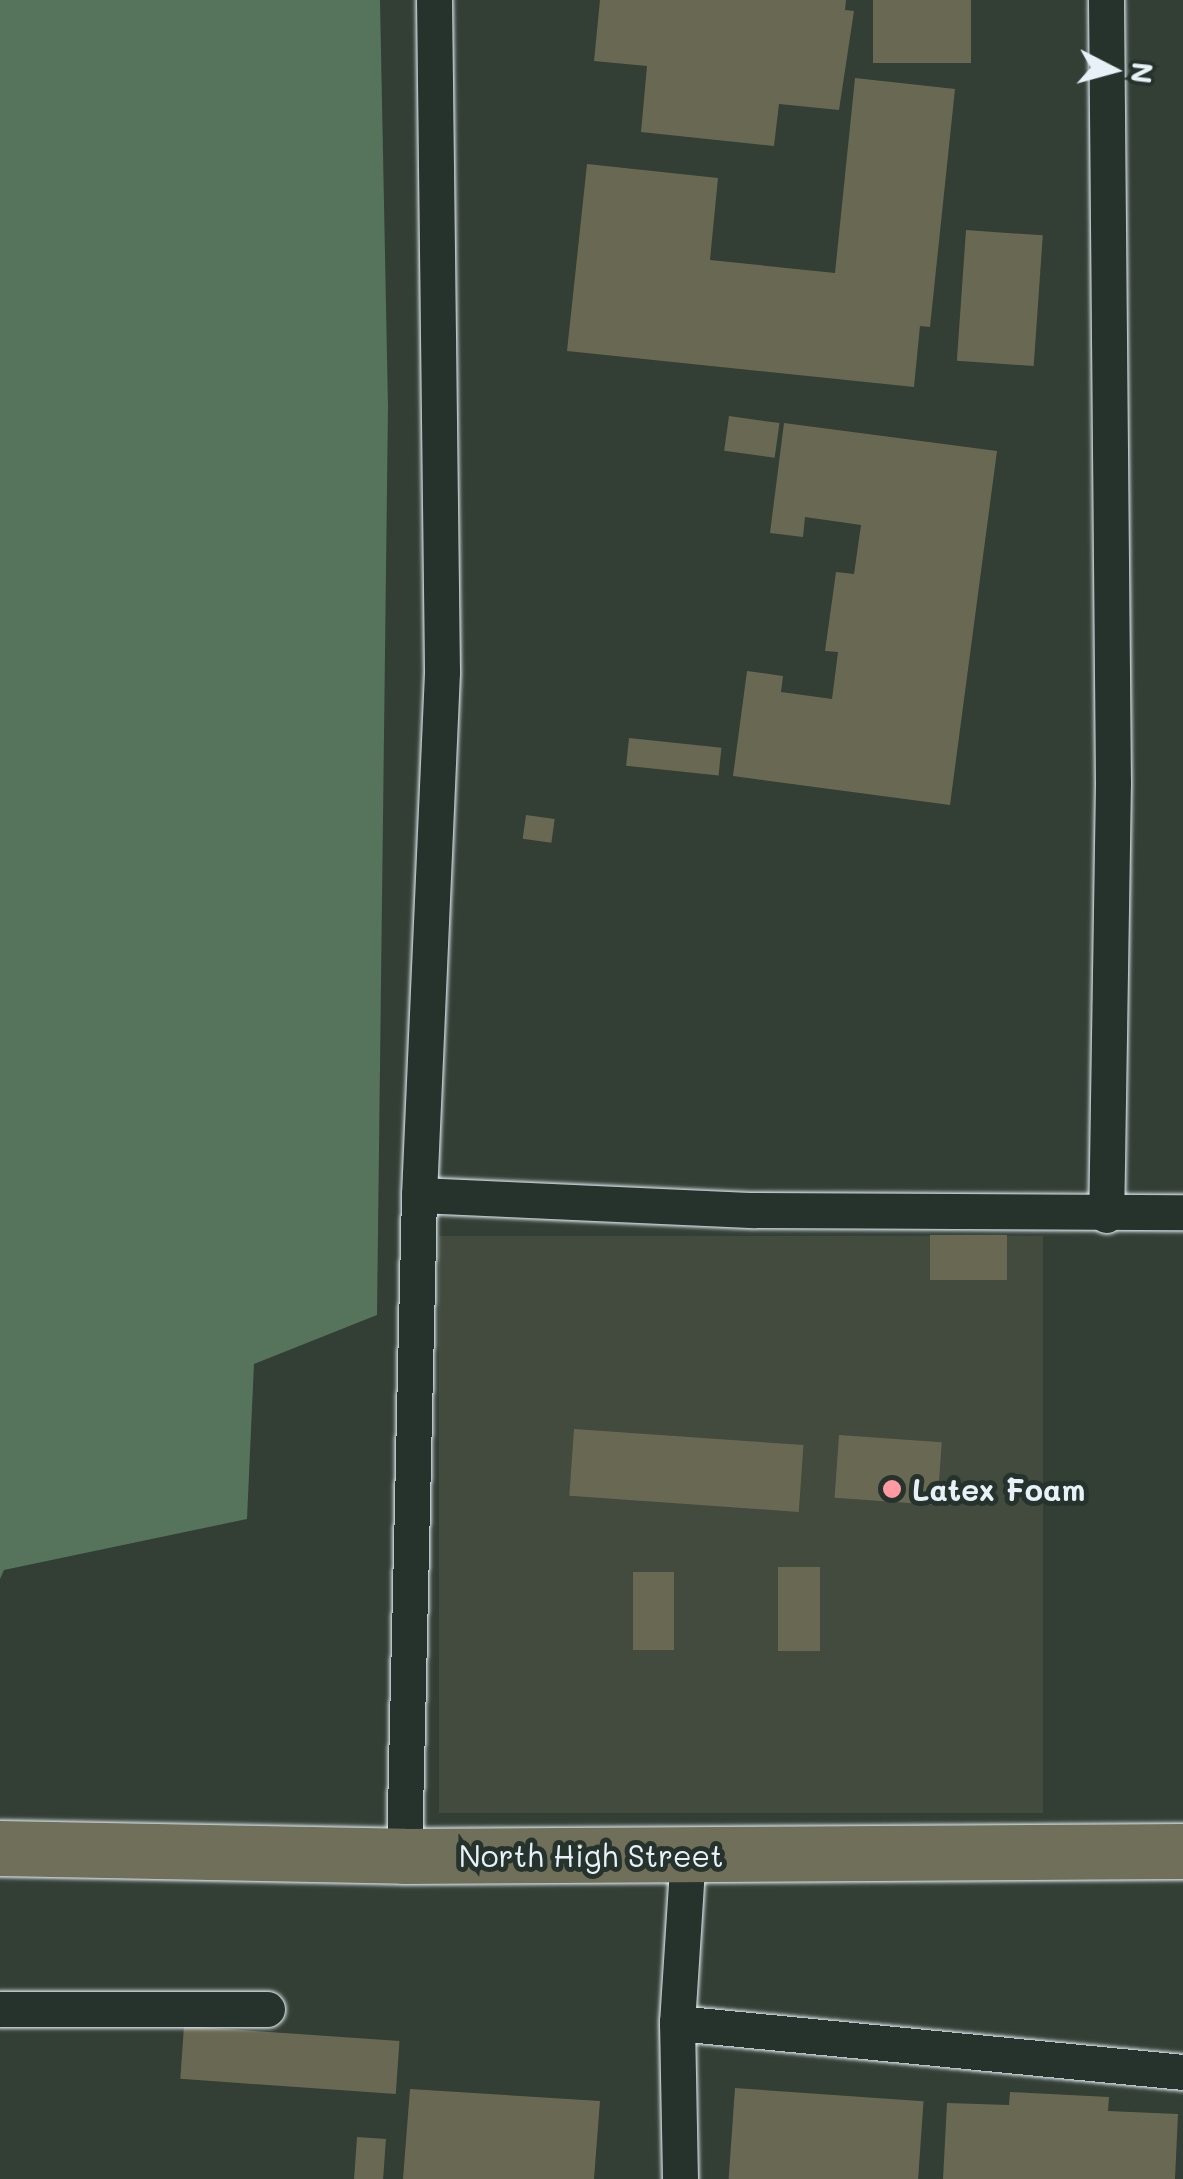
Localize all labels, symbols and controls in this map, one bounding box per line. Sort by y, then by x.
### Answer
north arrow [1063,20,1163,120]
text: N [1124,61,1162,86]
place label: Latex Foam [912,1471,1085,1507]
marker: Latex Foam [881,1478,903,1500]
street label: North High Street [459,1837,723,1873]

